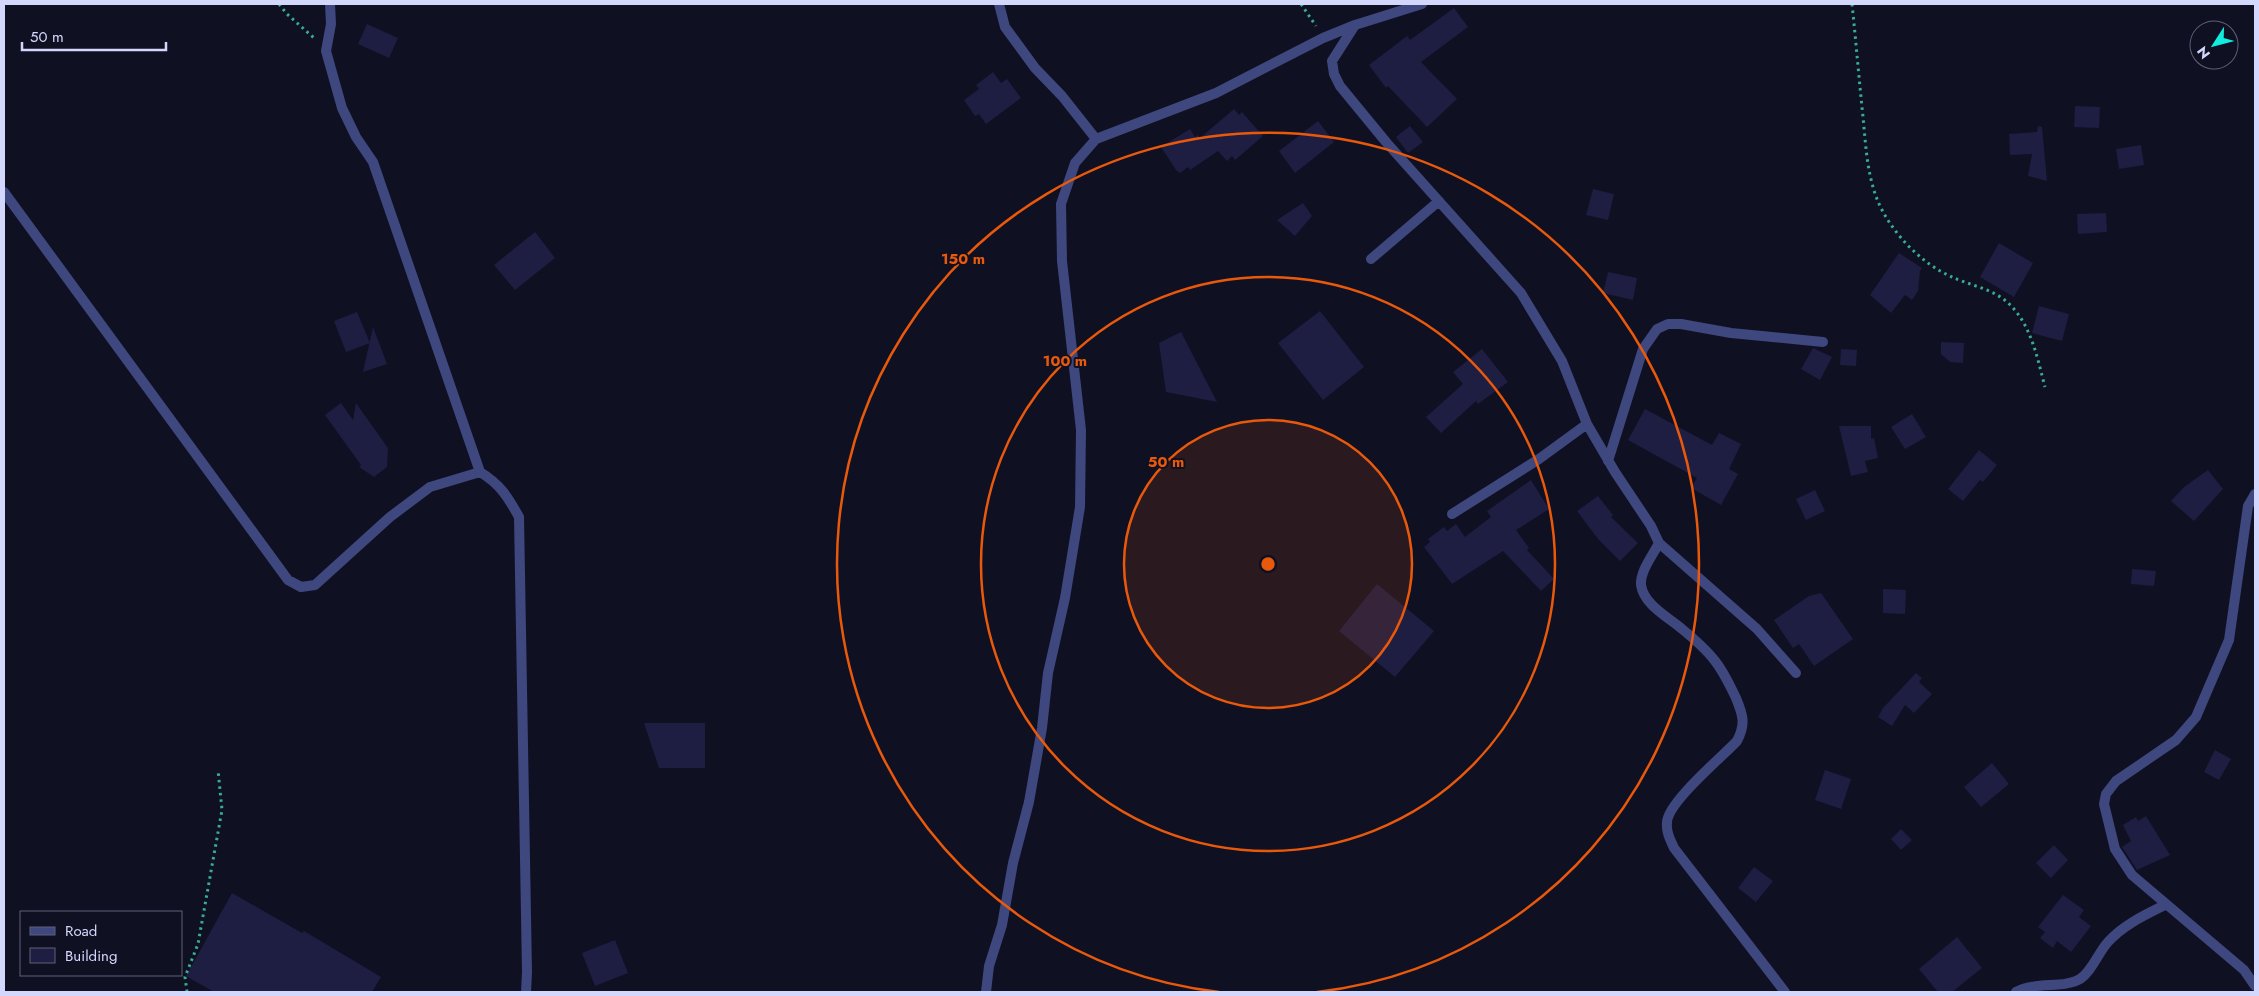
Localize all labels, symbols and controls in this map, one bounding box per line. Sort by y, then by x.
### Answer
scale bar [22,20,166,52]
north arrow [2189,20,2239,70]
text: 50 m [30,26,64,48]
text: N [2192,42,2215,63]
text: 150 m [941,248,985,270]
text: 100 m [1043,350,1087,372]
text: 50 m [1148,451,1184,473]
centre of rings [1259,555,1277,573]
legend [20,911,182,976]
text: Road [65,920,97,942]
text: Building [65,945,117,967]

